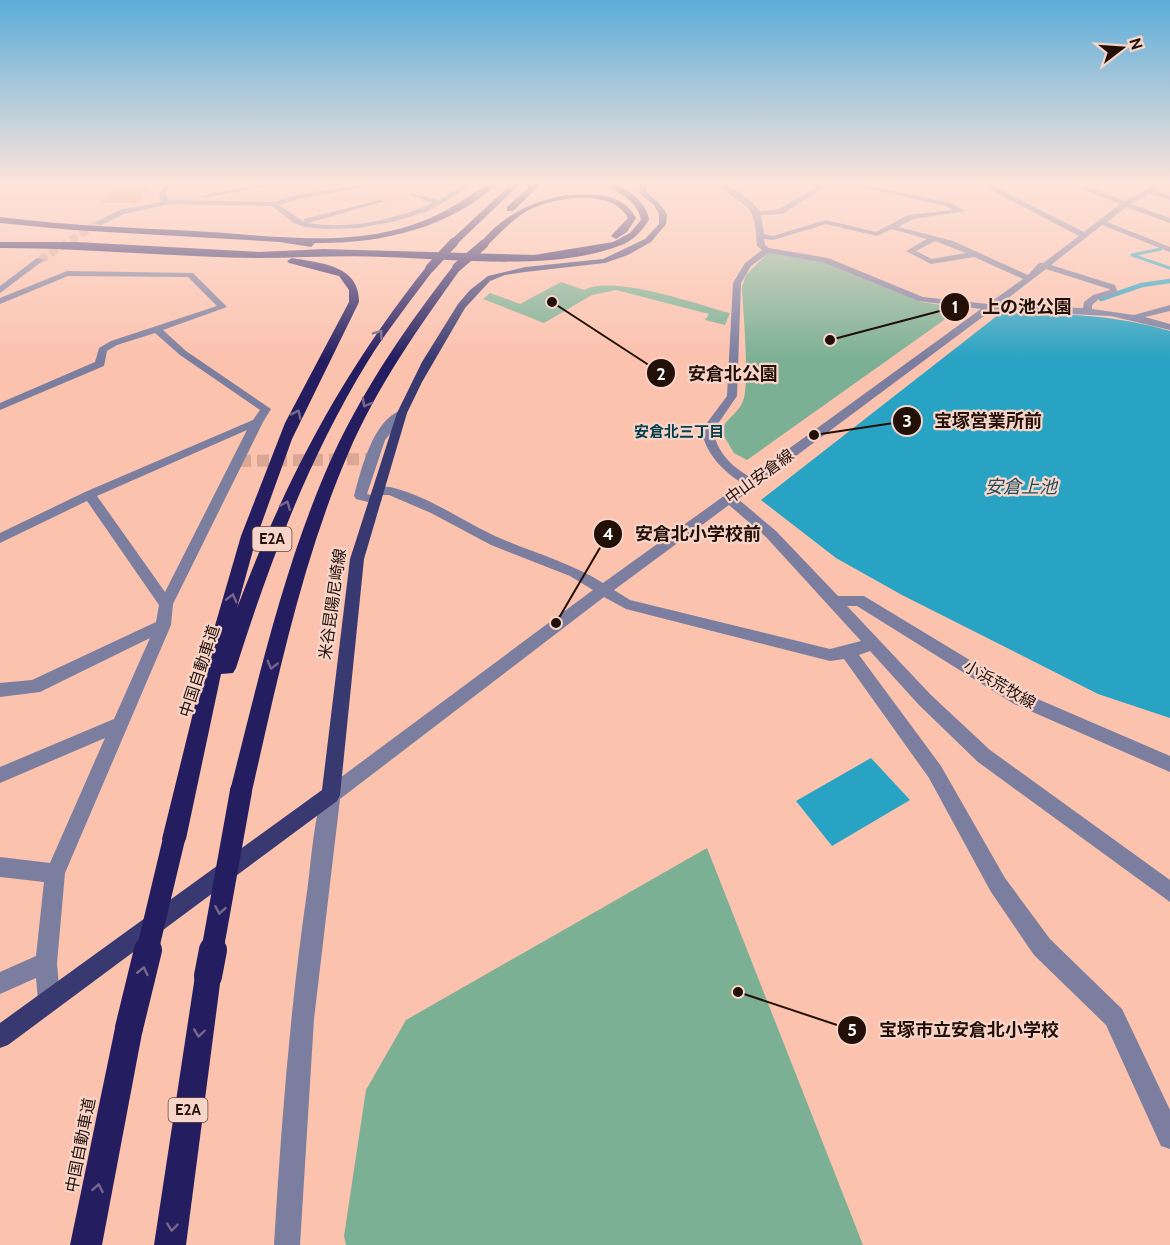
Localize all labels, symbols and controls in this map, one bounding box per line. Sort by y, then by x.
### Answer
north arrow [1092,18,1152,78]
text: N [1125,36,1147,52]
callout: 上の池公園 [940,289,1084,325]
text: 1 [952,296,958,318]
text: 上の池公園 [982,296,1072,318]
one-way arrow [372,329,383,340]
callout: 安倉北公園 [646,355,790,391]
text: 2 [656,363,666,385]
text: 安倉北公園 [688,363,778,385]
one-way arrow [362,397,373,407]
callout: 宝塚営業所前 [892,403,1054,439]
one-way arrow [289,410,301,421]
text: 3 [902,410,912,432]
text: 宝塚営業所前 [934,410,1042,432]
district label: 安倉北三丁目 [634,423,724,441]
street label: 中山安倉線 [721,445,797,508]
water label: 安倉上池 [985,476,1059,498]
one-way arrow [279,500,291,511]
callout: 安倉北小学校前 [593,516,773,552]
text: 4 [602,523,614,545]
text: 安倉北小学校前 [635,523,761,545]
road number: E2A [252,527,292,551]
street label: 米谷昆陽尼崎線 [315,547,350,661]
one-way arrow [224,593,237,603]
street label: 中国自動車道 [176,623,223,720]
street label: 小浜荒牧線 [960,656,1039,713]
one-way arrow [267,659,279,670]
one-way arrow [214,905,226,915]
one-way arrow [135,967,148,977]
callout: 宝塚市立安倉北小学校 [837,1012,1071,1048]
text: 5 [847,1019,857,1041]
text: 宝塚市立安倉北小学校 [879,1019,1059,1041]
one-way arrow [194,1029,206,1038]
street label: 中国自動車道 [62,1096,99,1194]
road number: E2A [168,1098,207,1122]
one-way arrow [91,1183,104,1193]
one-way arrow [166,1222,179,1231]

